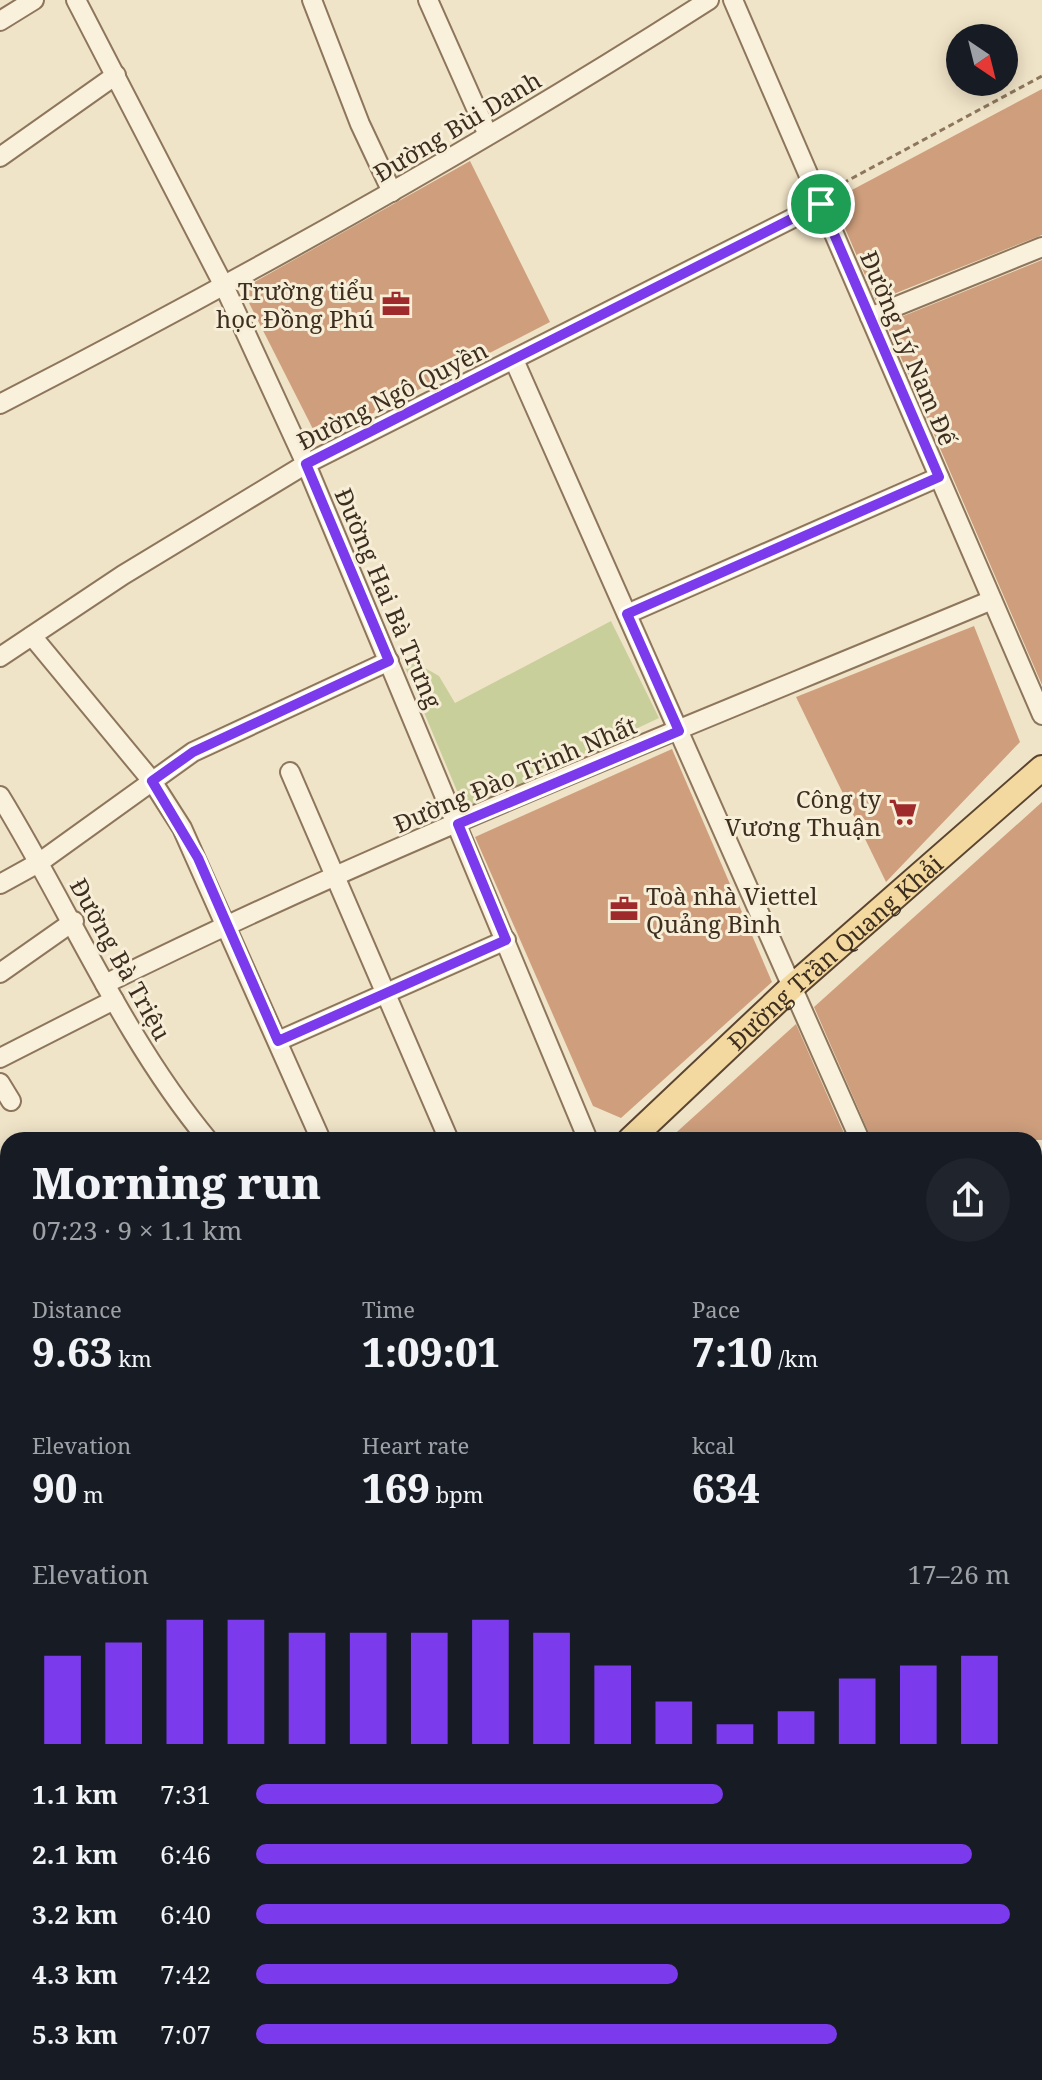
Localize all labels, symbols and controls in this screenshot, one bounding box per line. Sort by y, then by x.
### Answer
north arrow [946,24,1018,96]
map controls [946,24,1018,96]
street label: Đường Bùi Danh [367,63,547,189]
pin [787,170,855,238]
icon: arrive [799,182,843,226]
street label: Đường Lý Nam Đế [853,246,965,451]
place label: Trường tiểu học Đồng Phú [216,274,374,335]
office icon: Trường tiểu học Đồng Phú [381,289,411,319]
street label: Đường Ngô Quyền [291,333,493,457]
street label: Đường Hai Bà Trưng [328,483,450,713]
street label: Đường Đào Trinh Nhất [389,708,641,840]
place label: Công ty Vương Thuận [725,782,881,843]
supermarket icon: Công ty Vương Thuận [888,797,918,827]
street label: Đường Trần Quang Khải [719,846,949,1057]
street label: Đường Bà Triệu [63,872,179,1046]
place label: Toà nhà Viettel Quảng Bình [646,879,818,940]
office icon: Toà nhà Viettel Quảng Bình [609,894,639,924]
text: Morning run [32,1152,321,1212]
button: share [926,1158,1010,1242]
text: 07:23 · 9 × 1.1 km [32,1212,242,1248]
text: Distance [32,1294,122,1324]
text: Time [362,1294,415,1324]
text: Pace [692,1294,740,1324]
text: 9.63 [32,1324,113,1379]
text: 1:09:01 [362,1324,500,1379]
text: 7:10 [692,1324,772,1379]
text: km [113,1343,152,1373]
text: /km [772,1343,818,1373]
text: Elevation [32,1430,131,1460]
text: Heart rate [362,1430,469,1460]
text: kcal [692,1430,734,1460]
text: 90 [32,1460,77,1515]
text: 169 [362,1460,430,1515]
text: 634 [692,1460,760,1515]
text: m [77,1479,104,1509]
text: bpm [430,1479,484,1509]
text: Elevation [32,1556,149,1592]
text: 17–26 m [908,1556,1010,1592]
text: 1.1 km [32,1776,118,1812]
text: 7:31 [160,1776,211,1812]
text: 2.1 km [32,1836,118,1872]
text: 6:46 [160,1836,211,1872]
text: 3.2 km [32,1896,118,1932]
text: 6:40 [160,1896,211,1932]
text: 4.3 km [32,1956,118,1992]
text: 7:42 [160,1956,211,1992]
text: 5.3 km [32,2016,118,2052]
text: 7:07 [160,2016,211,2052]

